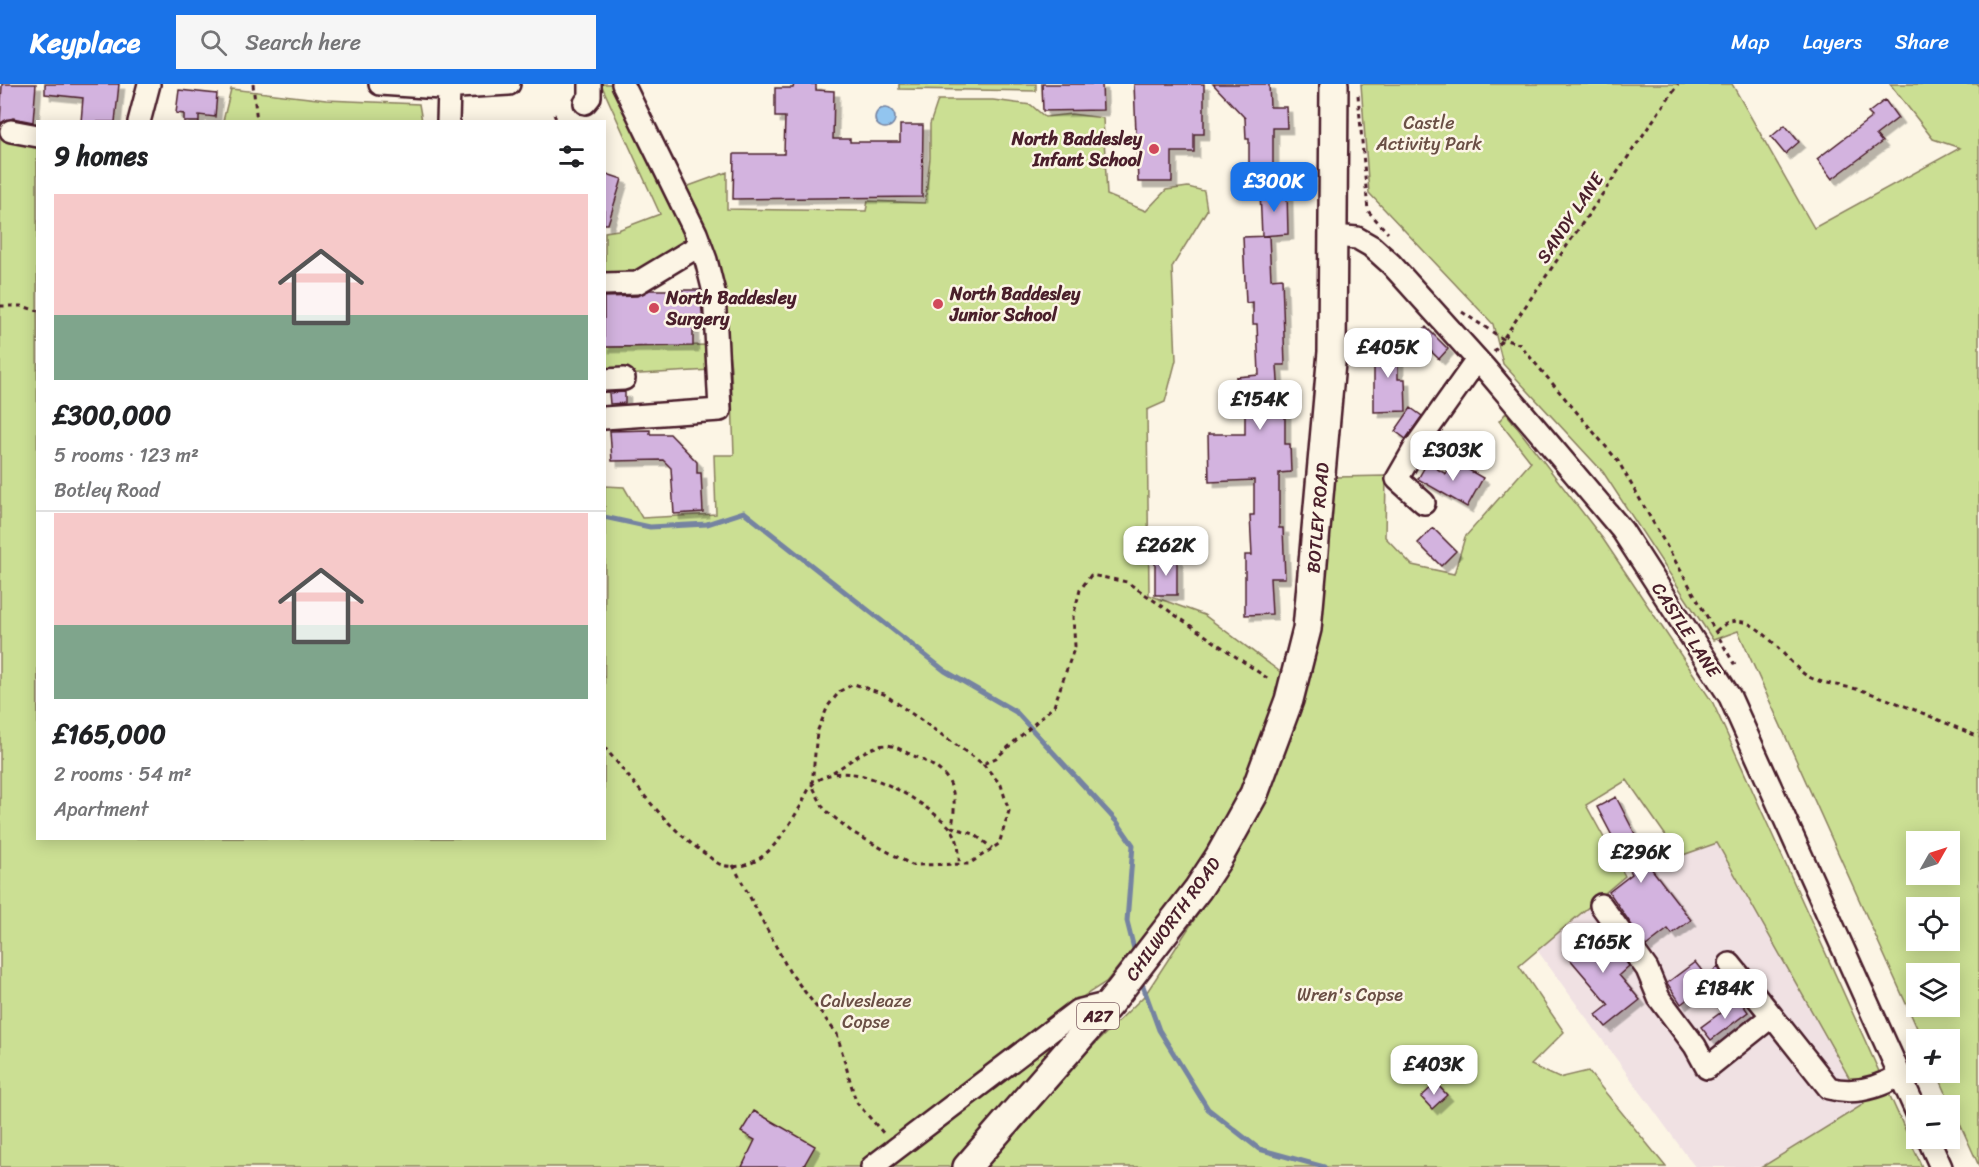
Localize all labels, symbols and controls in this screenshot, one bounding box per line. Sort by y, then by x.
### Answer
search box [176,15,596,69]
text: Keyplace [30,18,140,67]
text: Search here [245,23,361,62]
text: Map [1731,23,1770,61]
text: Layers [1803,23,1862,61]
text: Share [1895,23,1949,61]
icon: search [197,26,230,59]
park label: Castle Activity Park [1375,107,1482,160]
place label: North Baddesley Infant School [1011,123,1143,176]
text: 9 homes [54,133,148,179]
icon: filters [555,140,588,173]
marker: North Baddesley Infant School [1147,142,1161,156]
pin: £300K [1232,162,1316,213]
text: £300K [1244,164,1304,199]
street label: SANDY LANE [1528,165,1613,270]
icon: home [267,233,375,341]
place label: North Baddesley Junior School [949,278,1081,331]
place label: North Baddesley Surgery [665,282,797,335]
marker: North Baddesley Junior School [931,297,945,311]
marker: North Baddesley Surgery [647,301,661,315]
pin: £405K [1346,328,1430,379]
text: £405K [1358,330,1418,365]
pin: £154K [1218,380,1302,431]
text: £154K [1232,382,1288,417]
text: £300,000 [54,392,171,438]
pin: £303K [1411,431,1495,482]
text: £303K [1424,433,1482,468]
text: 5 rooms · 123 m² [54,438,199,473]
street label: BOTLEY ROAD [1297,461,1339,575]
text: Botley Road [54,473,160,508]
pin: £262K [1124,526,1208,577]
text: £262K [1137,528,1195,563]
icon: home [267,552,375,660]
street label: CASTLE LANE [1643,576,1730,685]
text: £165,000 [54,711,166,757]
text: 2 rooms · 54 m² [54,757,192,792]
text: Apartment [54,792,148,827]
north arrow [1906,831,1960,885]
map controls [1906,831,1960,1149]
pin: £296K [1599,833,1683,884]
text: £296K [1612,835,1670,870]
street label: CHILWORTH ROAD [1117,850,1229,988]
button: locate [1906,897,1960,951]
pin: £165K [1561,923,1645,974]
text: £165K [1576,925,1630,960]
button: layers [1906,963,1960,1017]
pin: £184K [1683,969,1767,1020]
text: £184K [1697,971,1753,1006]
park label: Wren's Copse [1297,979,1403,1011]
park label: Calvesleaze Copse [820,985,912,1038]
road number: A27 [1077,1003,1119,1029]
button: + [1906,1029,1960,1083]
pin: £403K [1392,1045,1476,1096]
text: £403K [1405,1047,1463,1082]
button: − [1906,1095,1960,1149]

